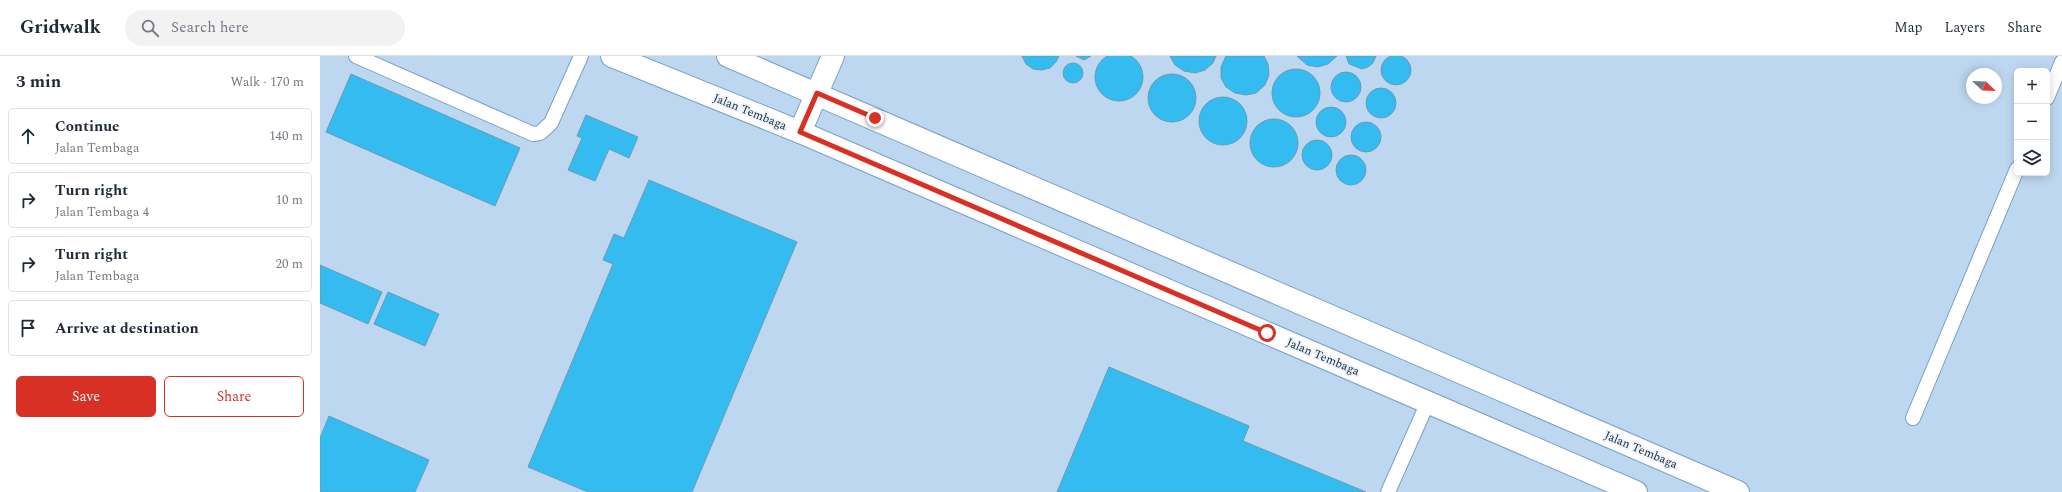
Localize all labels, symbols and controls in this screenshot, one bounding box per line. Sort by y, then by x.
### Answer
search box [125,10,405,46]
text: Gridwalk [20,13,101,42]
text: Search here [171,16,249,39]
icon: search [139,17,161,39]
text: Map [1894,17,1923,38]
text: Layers [1945,17,1985,38]
text: Share [2007,17,2042,38]
north arrow [1966,68,2002,104]
map controls [2014,68,2050,176]
button: + [2014,68,2050,104]
text: 3 min [16,69,61,95]
text: Walk · 170 m [230,72,304,92]
street label: Jalan Tembaga [710,89,790,135]
button: − [2014,104,2050,140]
route end [866,109,884,127]
text: Continue [55,115,120,138]
icon: ahead [17,125,39,147]
text: 140 m [269,126,303,146]
text: Jalan Tembaga [55,138,139,158]
button: layers [2014,140,2050,176]
text: Turn right [55,179,128,202]
icon: right [17,189,39,211]
text: 10 m [276,190,303,210]
text: Jalan Tembaga 4 [55,202,149,222]
text: Turn right [55,243,128,266]
icon: right [17,253,39,275]
text: 20 m [276,254,303,274]
text: Jalan Tembaga [55,266,139,286]
icon: arrive [17,317,39,339]
text: Arrive at destination [55,317,199,340]
route start [1258,324,1276,342]
street label: Jalan Tembaga [1283,333,1363,381]
button: Save [16,376,156,417]
button: Share [164,376,304,417]
street label: Jalan Tembaga [1601,426,1681,474]

